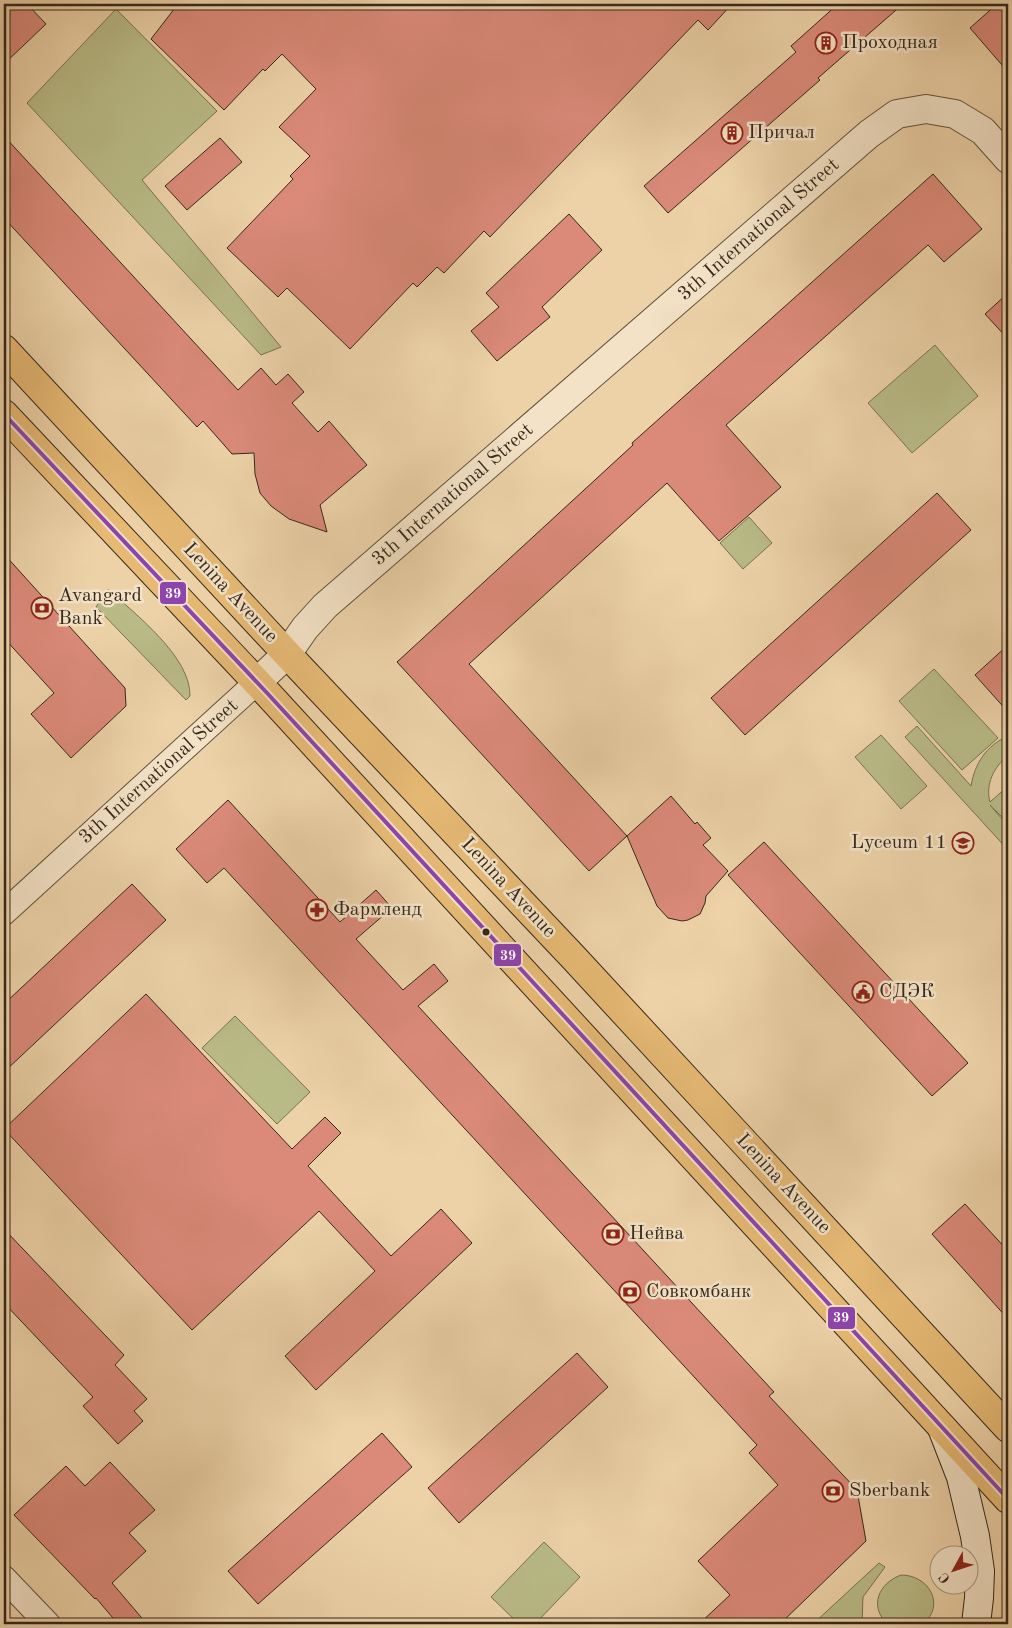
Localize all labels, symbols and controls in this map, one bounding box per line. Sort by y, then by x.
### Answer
building icon: Проходная [814,31,838,55]
place label: Проходная [842,33,938,53]
building icon: Причал [720,121,744,145]
place label: Причал [748,123,815,143]
street label: 3th International Street [675,155,843,305]
street label: 3th International Street [369,420,537,570]
street label: Lenina Avenue [179,539,281,647]
line badge: 39 [159,581,187,605]
place label: Avangard Bank [58,586,142,629]
text: 39 [165,587,181,601]
bank icon: Avangard Bank [30,596,54,620]
street label: 3th International Street [76,696,242,848]
school or university icon: Lyceum 11 [951,831,975,855]
place label: Lyceum 11 [851,833,947,853]
street label: Lenina Avenue [457,834,559,942]
pharmacy icon: Фармленд [305,898,329,922]
place label: Фармленд [333,900,422,920]
unlabelled marker [481,927,491,937]
line badge: 39 [493,943,522,967]
text: 39 [500,949,516,963]
public building icon: СДЭК [851,980,875,1004]
place label: СДЭК [879,982,935,1002]
street label: Lenina Avenue [732,1130,834,1238]
bank icon: Нейва [601,1222,625,1246]
place label: Нейва [629,1224,684,1244]
bank icon: Совкомбанк [618,1280,642,1304]
place label: Совкомбанк [646,1282,751,1302]
line badge: 39 [827,1306,856,1330]
text: 39 [833,1311,849,1325]
bank icon: Sberbank [821,1479,845,1503]
place label: Sberbank [849,1481,930,1501]
north arrow [930,1546,980,1596]
text: С [936,1570,953,1586]

